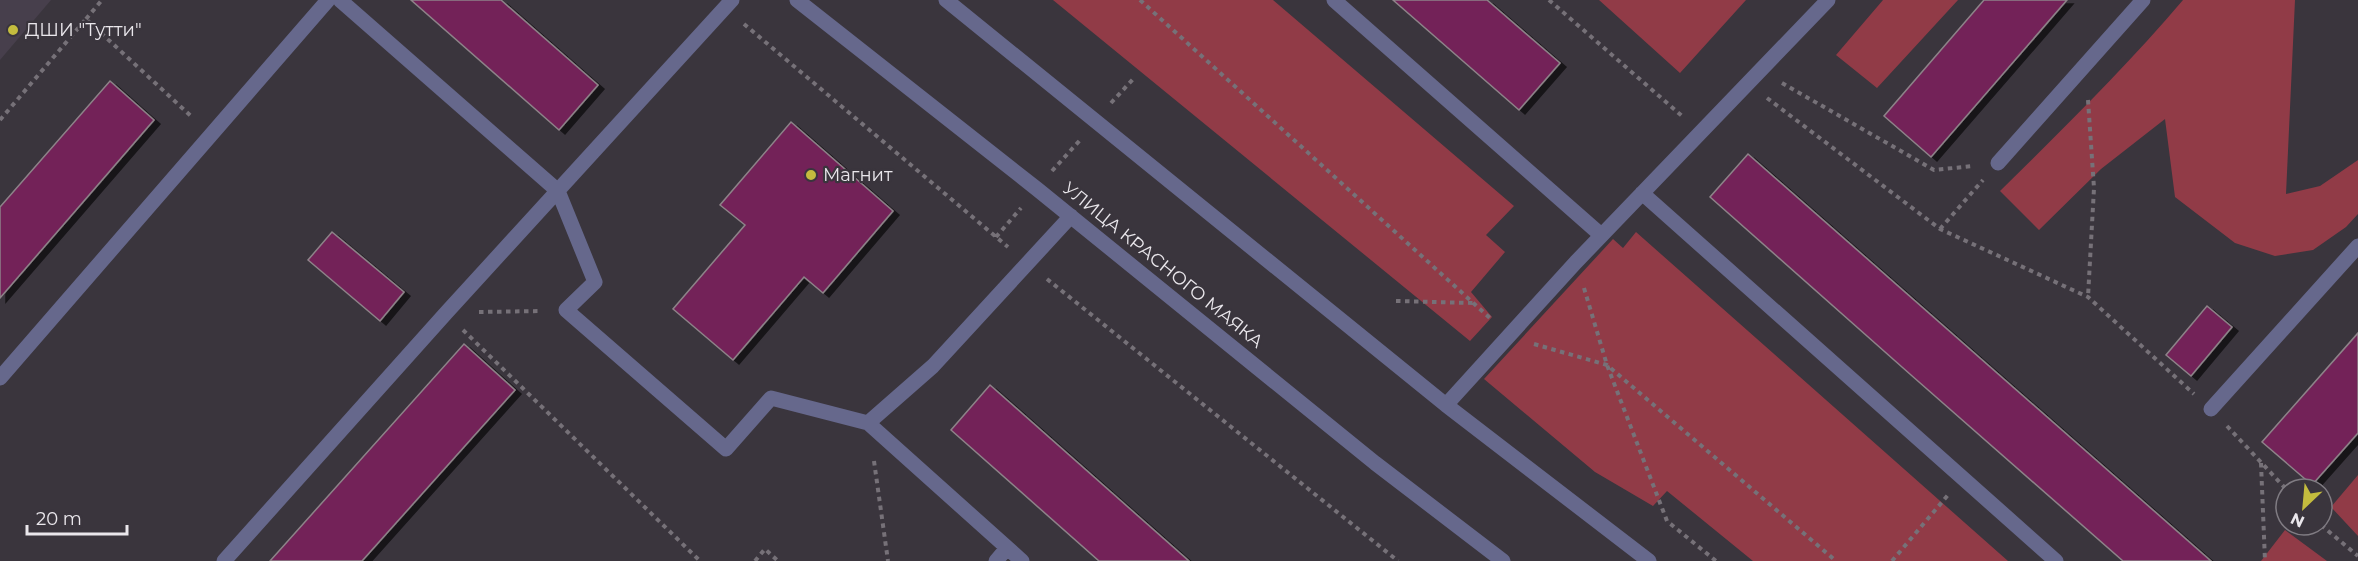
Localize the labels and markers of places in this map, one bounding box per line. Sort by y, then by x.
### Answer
place label: ДШИ "Тутти" [25,19,142,41]
marker: ДШИ "Тутти" [6,23,20,37]
place label: Магнит [823,164,893,186]
marker: Магнит [804,168,818,182]

